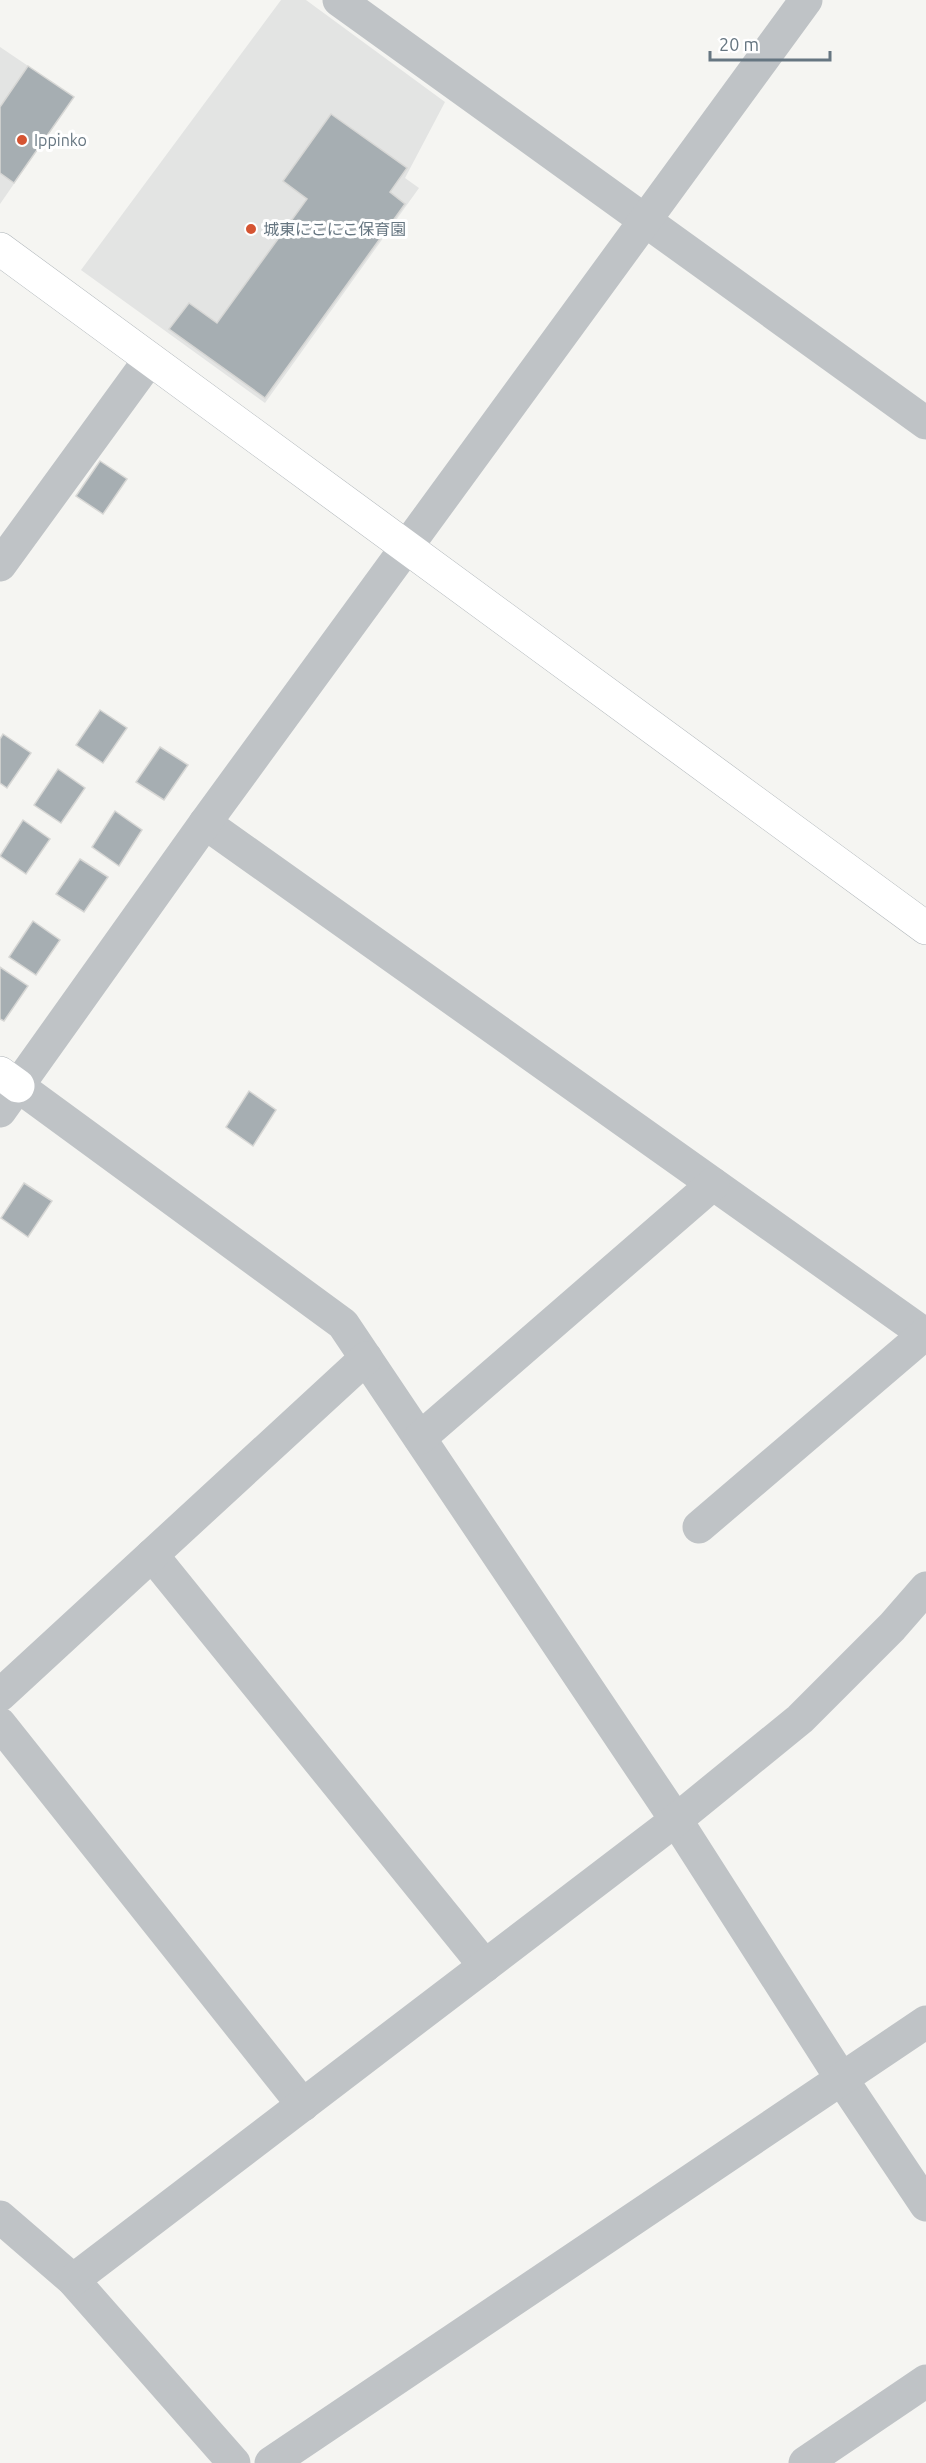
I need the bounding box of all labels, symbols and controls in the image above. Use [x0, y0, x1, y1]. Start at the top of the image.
scale bar [710, 24, 830, 62]
text: 20 m [719, 34, 759, 54]
place label: Ippinko [34, 131, 87, 149]
marker: Ippinko [15, 133, 29, 147]
place label: 城東にこにこ保育園 [263, 220, 406, 238]
marker: 城東にこにこ保育園 [244, 222, 258, 236]

